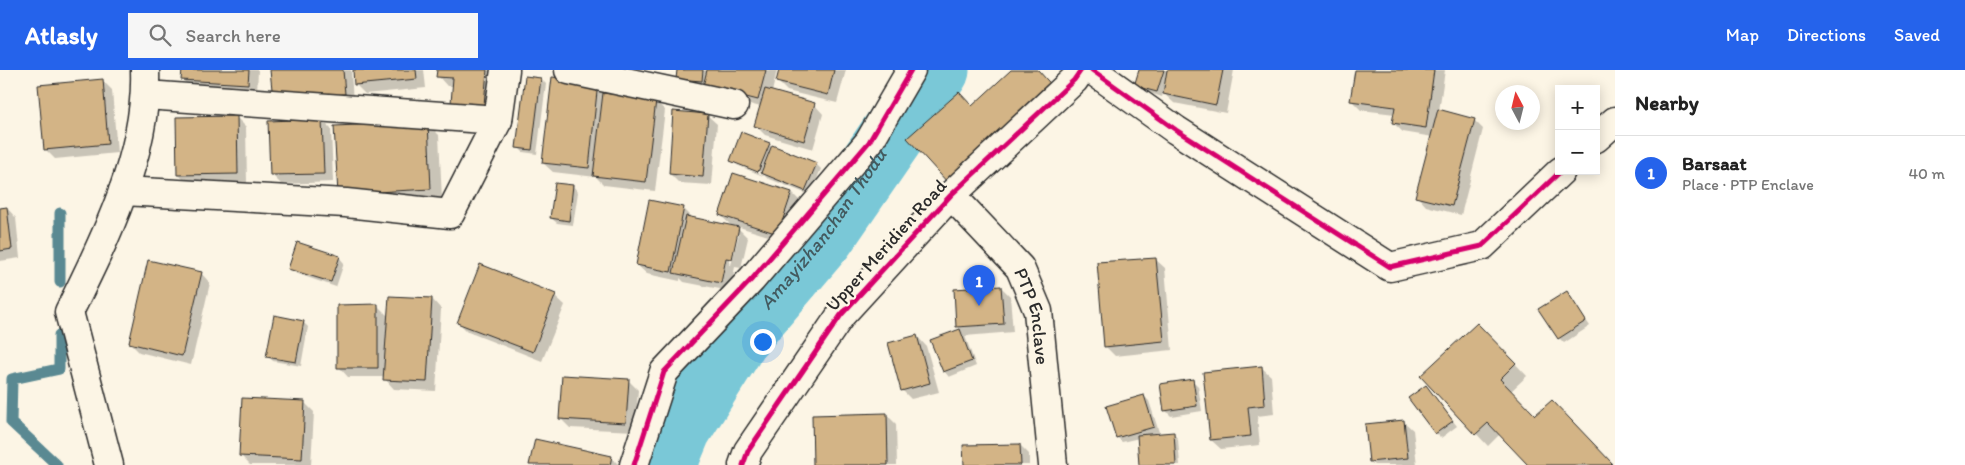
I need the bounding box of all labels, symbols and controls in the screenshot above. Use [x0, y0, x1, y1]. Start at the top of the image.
search box [128, 13, 478, 58]
text: Atlasly [25, 21, 98, 50]
icon: search [146, 21, 174, 49]
text: Search here [186, 24, 281, 47]
text: Map [1726, 24, 1759, 46]
text: Directions [1787, 24, 1866, 46]
text: Saved [1894, 24, 1940, 46]
north arrow [1495, 85, 1540, 130]
map controls [1555, 85, 1600, 175]
button: + [1555, 85, 1600, 130]
text: Nearby [1635, 90, 1699, 115]
button: − [1555, 130, 1600, 175]
water label: Amayizhanchan Thodu [754, 143, 892, 314]
text: Barsaat [1682, 152, 1747, 175]
text: 1 [1647, 164, 1655, 183]
text: 40 m [1908, 164, 1945, 183]
street label: Upper Meridien Road [821, 174, 952, 316]
text: Place · PTP Enclave [1682, 175, 1814, 194]
street label: PTP Enclave [1010, 264, 1055, 366]
pin: 1 [963, 265, 995, 306]
your location [750, 329, 776, 355]

